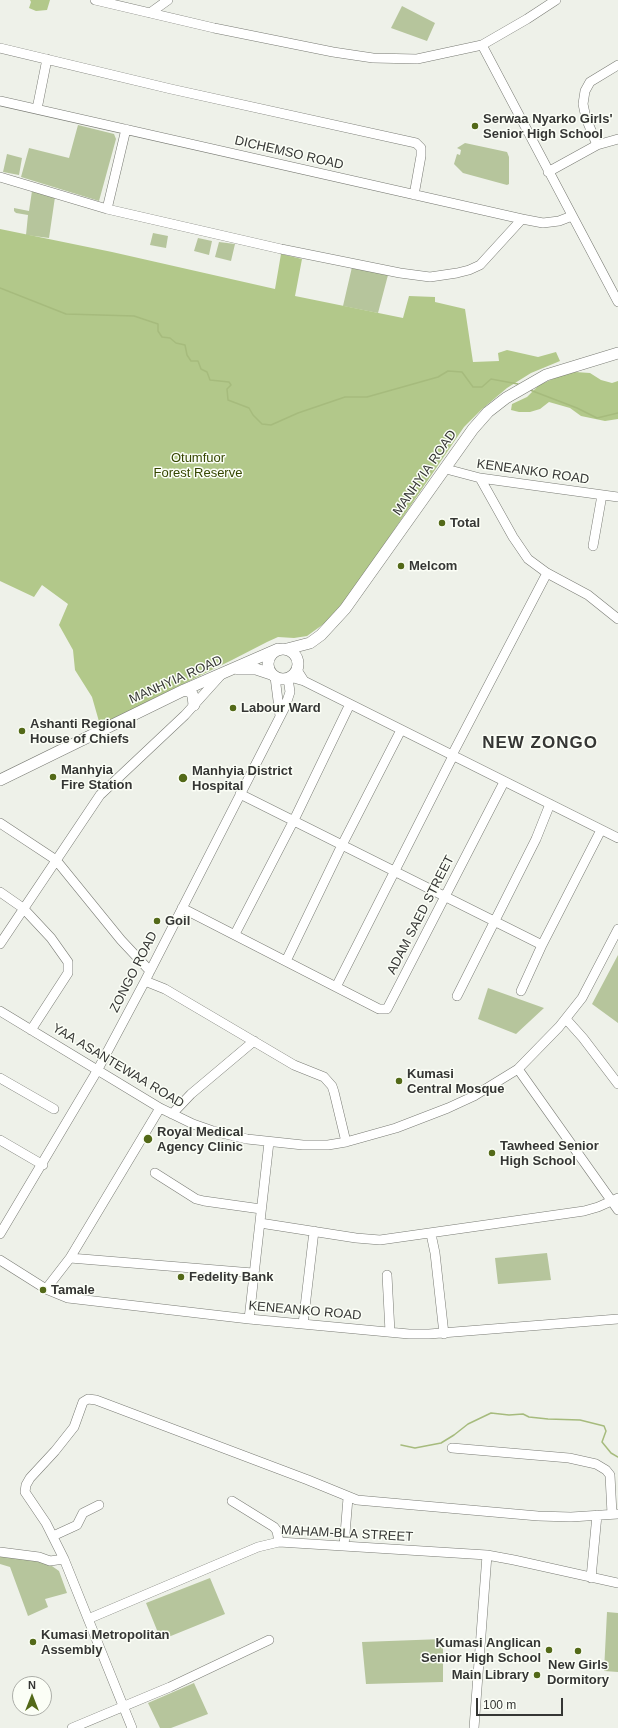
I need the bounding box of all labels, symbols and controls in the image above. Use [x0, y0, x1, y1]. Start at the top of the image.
place label: Serwaa Nyarko Girls' Senior High School [483, 111, 613, 142]
marker: Serwaa Nyarko Girls' Senior High School [470, 121, 480, 131]
street label: DICHEMSO ROAD [233, 133, 345, 173]
street label: MANHYIA ROAD [390, 427, 460, 519]
park label: Otumfuor Forest Reserve [154, 450, 242, 481]
street label: KENEANKO ROAD [476, 456, 590, 488]
place label: Total [450, 515, 480, 531]
marker: Total [437, 518, 447, 528]
place label: Melcom [409, 558, 457, 574]
marker: Melcom [396, 561, 406, 571]
street label: MANHYIA ROAD [127, 652, 225, 708]
place label: Labour Ward [241, 700, 321, 716]
marker: Labour Ward [228, 703, 238, 713]
place label: Ashanti Regional House of Chiefs [30, 716, 136, 747]
marker: Ashanti Regional House of Chiefs [17, 726, 27, 736]
district label: NEW ZONGO [482, 733, 598, 753]
place label: Manhyia Fire Station [61, 762, 133, 793]
place label: Manhyia District Hospital [192, 763, 292, 794]
marker: Manhyia Fire Station [48, 772, 58, 782]
marker: Manhyia District Hospital [177, 772, 189, 784]
street label: ADAM SAED STREET [384, 853, 458, 977]
place label: Goil [165, 913, 190, 929]
marker: Goil [152, 916, 162, 926]
street label: ZONGO ROAD [107, 929, 161, 1015]
street label: YAA ASANTEWAA ROAD [49, 1020, 187, 1112]
place label: Kumasi Central Mosque [407, 1066, 505, 1097]
marker: Kumasi Central Mosque [394, 1076, 404, 1086]
place label: Royal Medical Agency Clinic [157, 1124, 244, 1155]
marker: Royal Medical Agency Clinic [142, 1133, 154, 1145]
place label: Tawheed Senior High School [500, 1138, 599, 1169]
marker: Tawheed Senior High School [487, 1148, 497, 1158]
place label: Fedelity Bank [189, 1269, 274, 1285]
marker: Fedelity Bank [176, 1272, 186, 1282]
place label: Tamale [51, 1282, 95, 1298]
marker: Tamale [38, 1285, 48, 1295]
street label: KENEANKO ROAD [248, 1298, 362, 1324]
street label: MAHAM-BLA STREET [281, 1523, 413, 1545]
place label: Kumasi Metropolitan Assembly [41, 1627, 170, 1658]
place label: Kumasi Anglican Senior High School [421, 1635, 541, 1666]
marker: Kumasi Metropolitan Assembly [28, 1637, 38, 1647]
marker: Kumasi Anglican Senior High School [544, 1645, 554, 1655]
marker: New Girls Dormitory [573, 1646, 583, 1656]
place label: New Girls Dormitory [547, 1657, 609, 1688]
place label: Main Library [452, 1667, 529, 1683]
marker: Main Library [532, 1670, 542, 1680]
north arrow [12, 1676, 52, 1716]
text: N [28, 1679, 36, 1691]
scale bar [478, 1690, 565, 1716]
text: 100 m [483, 1698, 516, 1712]

